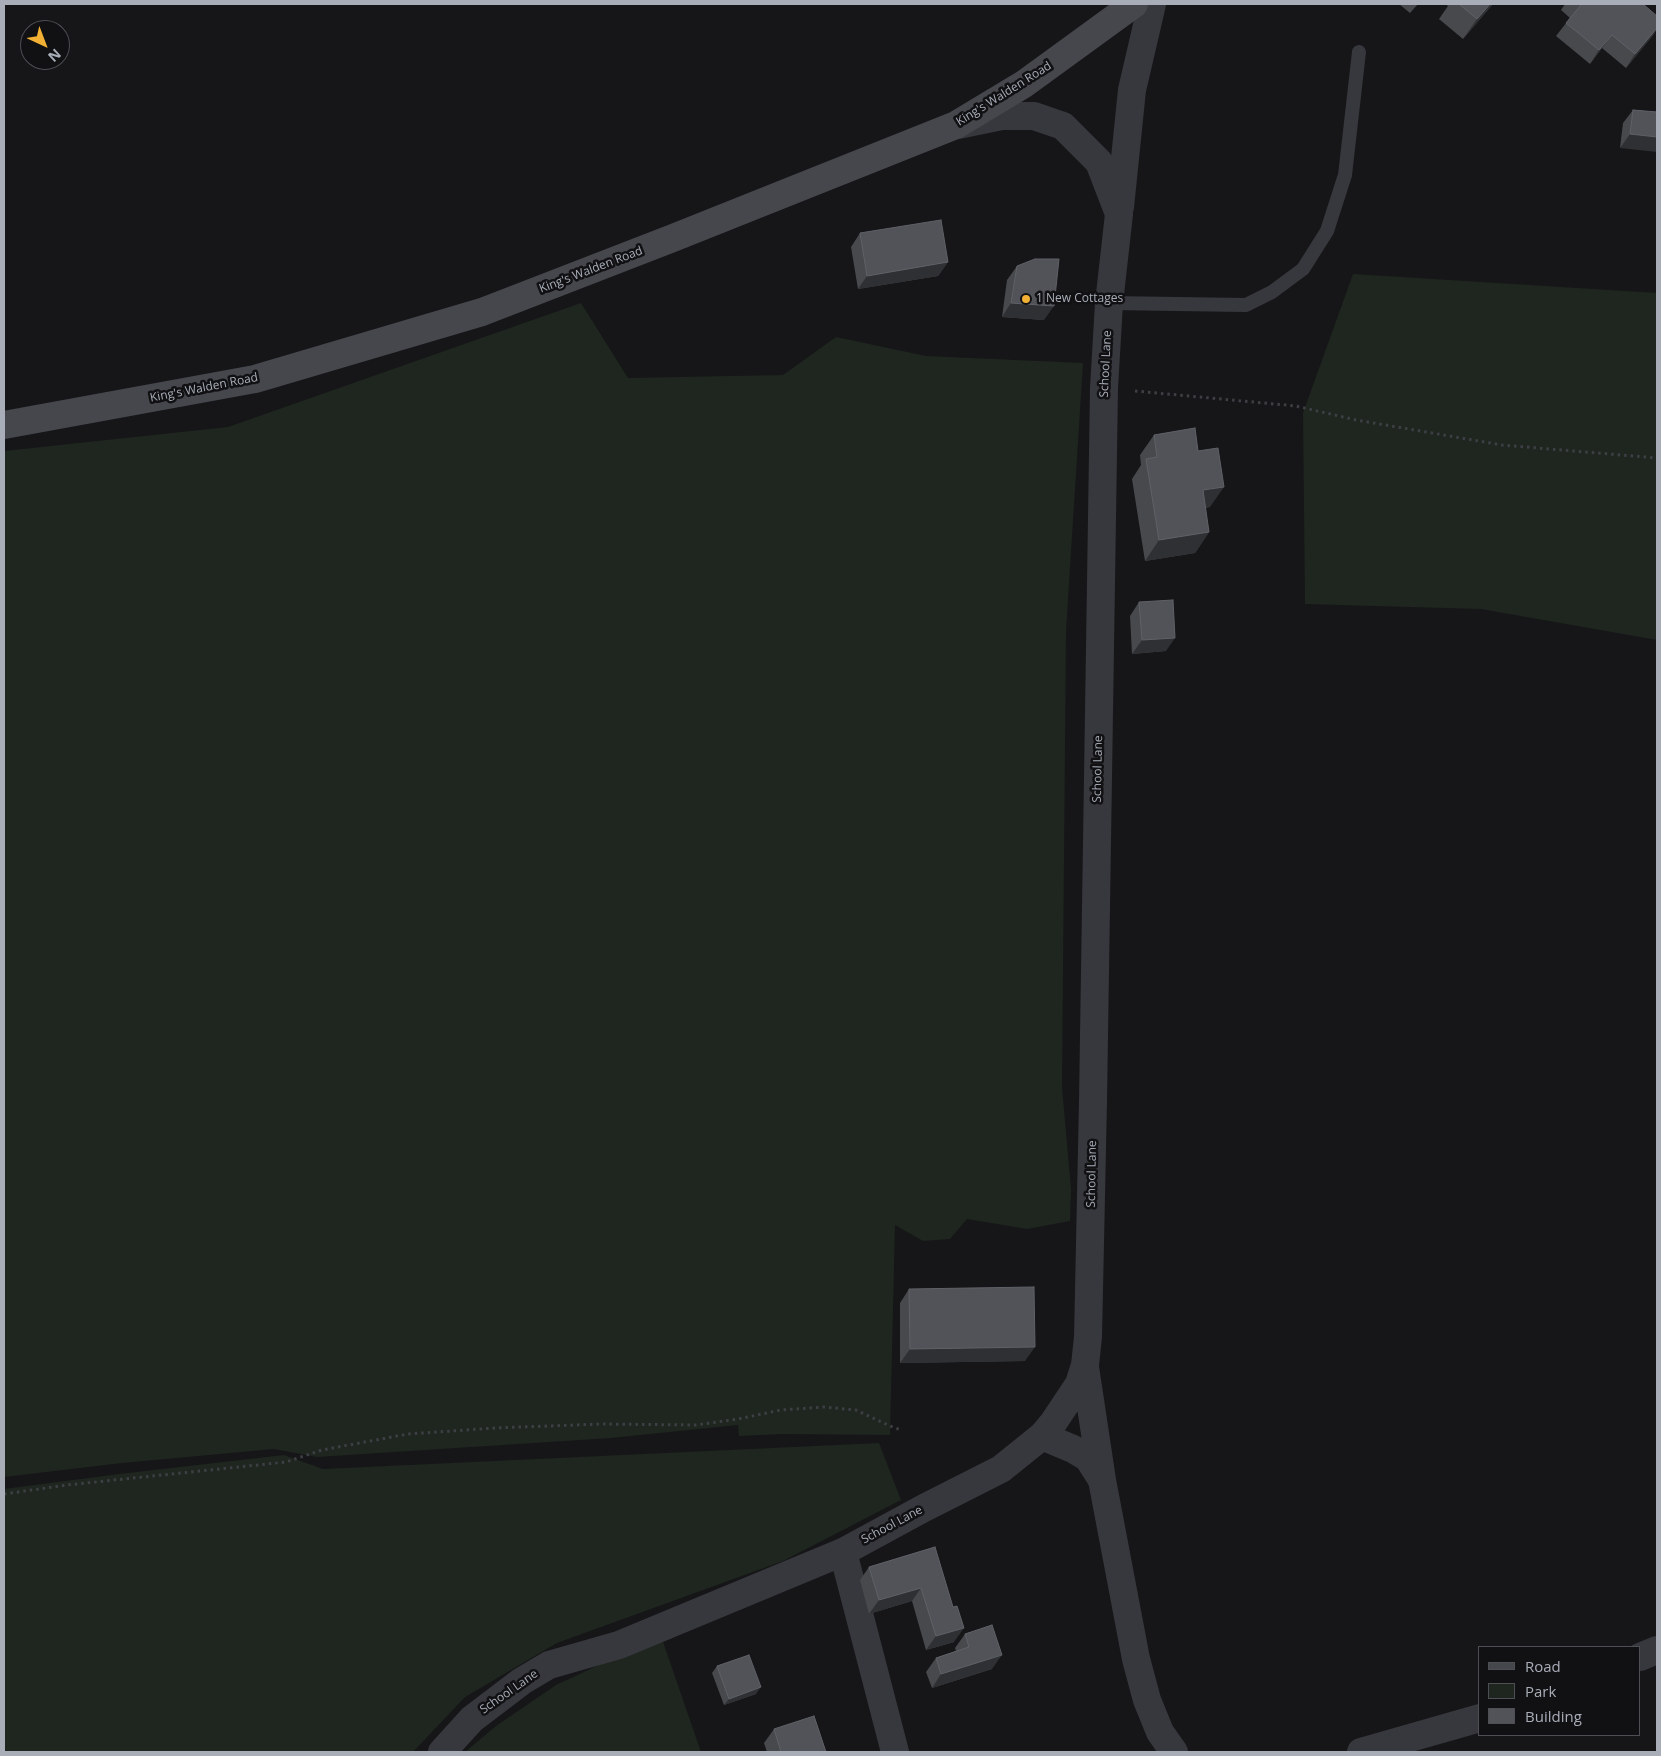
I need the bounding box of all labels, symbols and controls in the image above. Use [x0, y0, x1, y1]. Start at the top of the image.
north arrow [20, 20, 70, 70]
text: N [44, 45, 66, 66]
street label: King's Walden Road [954, 59, 1054, 129]
street label: King's Walden Road [537, 244, 645, 296]
place label: 1 New Cottages [1036, 292, 1123, 306]
marker: 1 New Cottages [1020, 293, 1032, 305]
street label: School Lane [1097, 330, 1115, 398]
street label: King's Walden Road [149, 370, 259, 406]
street label: School Lane [1090, 735, 1106, 803]
street label: School Lane [1084, 1140, 1100, 1208]
street label: School Lane [859, 1503, 925, 1547]
legend [1478, 1646, 1641, 1736]
text: Road [1525, 1656, 1561, 1676]
street label: School Lane [477, 1667, 541, 1717]
text: Park [1525, 1681, 1556, 1701]
text: Building [1525, 1706, 1582, 1726]

